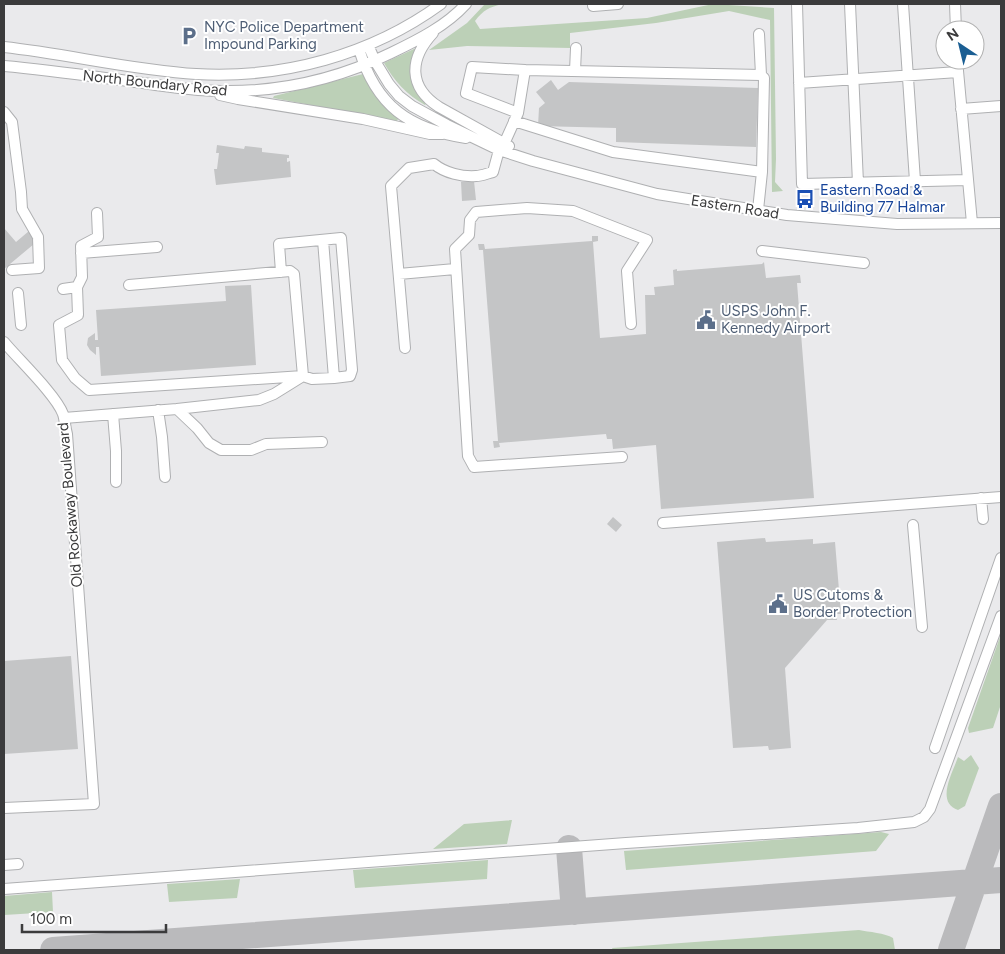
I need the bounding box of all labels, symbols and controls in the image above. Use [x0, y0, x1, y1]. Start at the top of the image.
place label: NYC Police Department Impound Parking [204, 18, 364, 53]
north arrow [935, 20, 985, 70]
parking icon: NYC Police Department Impound Parking [178, 25, 200, 47]
text: N [944, 25, 962, 45]
street label: North Boundary Road [82, 66, 228, 100]
place label: Eastern Road & Building 77 Halmar [820, 181, 945, 216]
bus stop icon: Eastern Road & Building 77 Halmar [794, 188, 816, 210]
street label: Eastern Road [690, 191, 780, 223]
place label: USPS John F. Kennedy Airport [721, 302, 831, 337]
public building icon: USPS John F. Kennedy Airport [695, 309, 717, 331]
street label: Old Rockaway Boulevard [54, 422, 86, 588]
place label: US Cutoms & Border Protection [793, 586, 912, 621]
public building icon: US Cutoms & Border Protection [767, 593, 789, 615]
scale bar [22, 902, 166, 934]
text: 100 m [30, 910, 72, 928]

